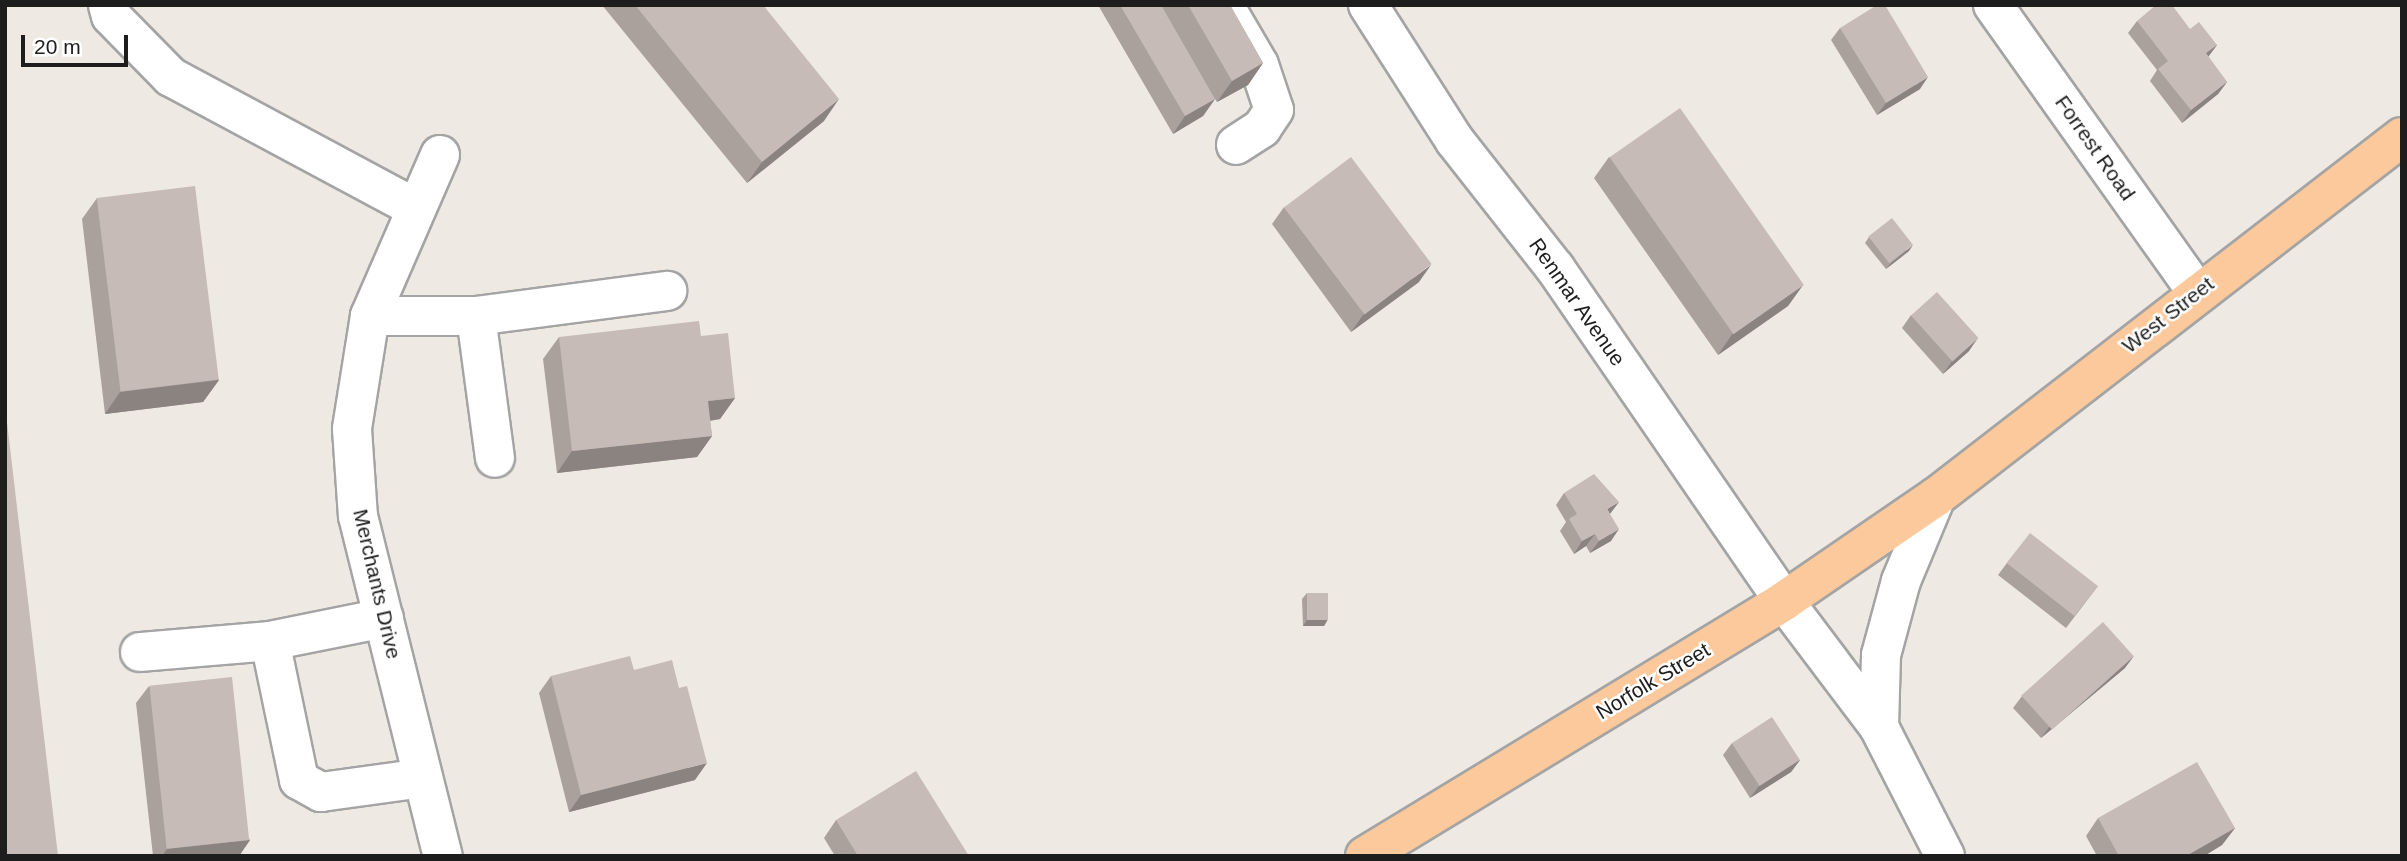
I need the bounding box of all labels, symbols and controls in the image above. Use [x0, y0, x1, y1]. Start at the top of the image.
scale bar [24, 21, 131, 65]
text: 20 m [34, 35, 81, 58]
street label: Forrest Road [2050, 91, 2140, 205]
street label: Renmar Avenue [1523, 233, 1631, 371]
street label: West Street [2117, 271, 2219, 359]
street label: Merchants Drive [348, 507, 406, 661]
street label: Norfolk Street [1591, 637, 1715, 725]

